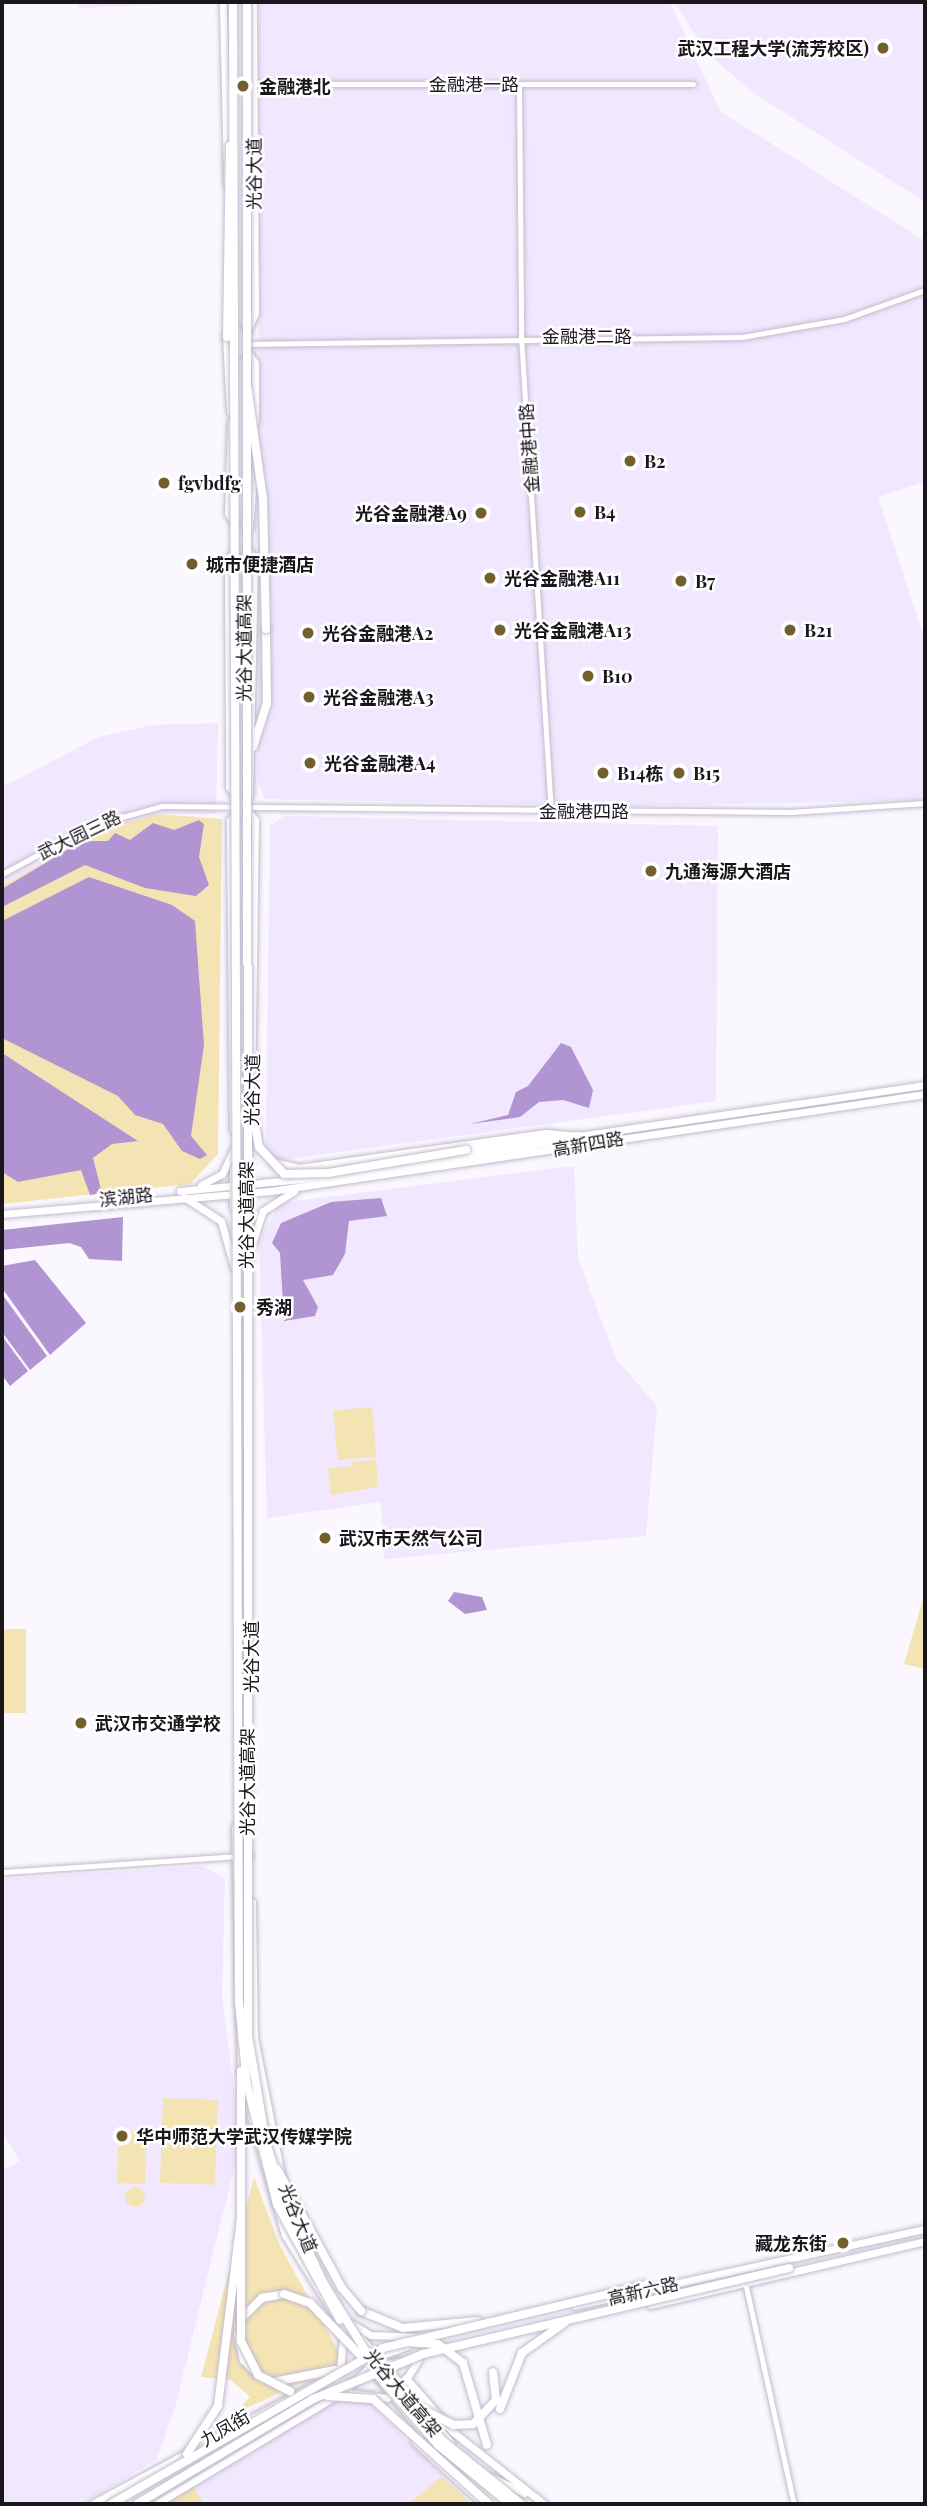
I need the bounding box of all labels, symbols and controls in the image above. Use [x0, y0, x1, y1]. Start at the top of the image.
place label: 武汉工程大学(流芳校区) [678, 37, 869, 59]
marker: 武汉工程大学(流芳校区) [875, 40, 891, 56]
street label: 金融港一路 [429, 73, 519, 95]
place label: 金融港北 [259, 75, 331, 97]
marker: 金融港北 [233, 76, 253, 96]
street label: 光谷大道 [243, 138, 265, 210]
street label: 金融港二路 [542, 325, 632, 347]
street label: 金融港中路 [515, 402, 543, 494]
place label: B2 [644, 450, 666, 472]
marker: B2 [622, 453, 638, 469]
place label: fgvbdfg [178, 472, 241, 494]
marker: fgvbdfg [156, 475, 172, 491]
place label: B4 [594, 501, 616, 523]
place label: 光谷金融港A9 [355, 502, 467, 524]
marker: B4 [572, 504, 588, 520]
marker: 光谷金融港A9 [473, 505, 489, 521]
place label: 城市便捷酒店 [206, 553, 314, 575]
marker: 城市便捷酒店 [184, 556, 200, 572]
place label: 光谷金融港A11 [504, 567, 620, 589]
marker: 光谷金融港A11 [482, 570, 498, 586]
place label: B7 [695, 570, 715, 592]
marker: B7 [673, 573, 689, 589]
street label: 光谷大道高架 [233, 594, 255, 702]
place label: 光谷金融港A13 [514, 619, 632, 641]
place label: B21 [804, 619, 832, 641]
place label: 光谷金融港A2 [322, 622, 433, 644]
marker: 光谷金融港A13 [492, 622, 508, 638]
marker: B21 [782, 622, 798, 638]
marker: 光谷金融港A2 [300, 625, 316, 641]
place label: B10 [602, 665, 633, 687]
marker: B10 [580, 668, 596, 684]
place label: 光谷金融港A3 [323, 686, 434, 708]
marker: 光谷金融港A3 [301, 689, 317, 705]
place label: 光谷金融港A4 [324, 752, 436, 774]
marker: 光谷金融港A4 [302, 755, 318, 771]
place label: B14栋 [617, 762, 663, 784]
place label: B15 [693, 762, 720, 784]
marker: B14栋 [595, 765, 611, 781]
marker: B15 [671, 765, 687, 781]
street label: 金融港四路 [539, 800, 629, 822]
street label: 武大园三路 [34, 806, 124, 864]
place label: 九通海源大酒店 [665, 860, 791, 882]
marker: 九通海源大酒店 [643, 863, 659, 879]
street label: 光谷大道 [241, 1054, 263, 1126]
street label: 高新四路 [551, 1127, 625, 1161]
street label: 光谷大道高架 [235, 1161, 257, 1269]
street label: 滨湖路 [98, 1183, 154, 1211]
place label: 秀湖 [256, 1296, 292, 1318]
marker: 秀湖 [230, 1297, 250, 1317]
place label: 武汉市天然气公司 [339, 1527, 483, 1549]
marker: 武汉市天然气公司 [317, 1530, 333, 1546]
street label: 光谷大道 [240, 1621, 262, 1693]
place label: 武汉市交通学校 [95, 1712, 221, 1734]
marker: 武汉市交通学校 [73, 1715, 89, 1731]
street label: 光谷大道高架 [236, 1728, 258, 1836]
place label: 华中师范大学武汉传媒学院 [136, 2125, 352, 2147]
marker: 华中师范大学武汉传媒学院 [114, 2128, 130, 2144]
street label: 光谷大道 [275, 2181, 321, 2255]
place label: 藏龙东街 [755, 2232, 827, 2254]
marker: 藏龙东街 [833, 2233, 853, 2253]
street label: 高新六路 [605, 2272, 681, 2310]
street label: 光谷大道高架 [360, 2345, 446, 2441]
street label: 九凤街 [196, 2405, 254, 2451]

